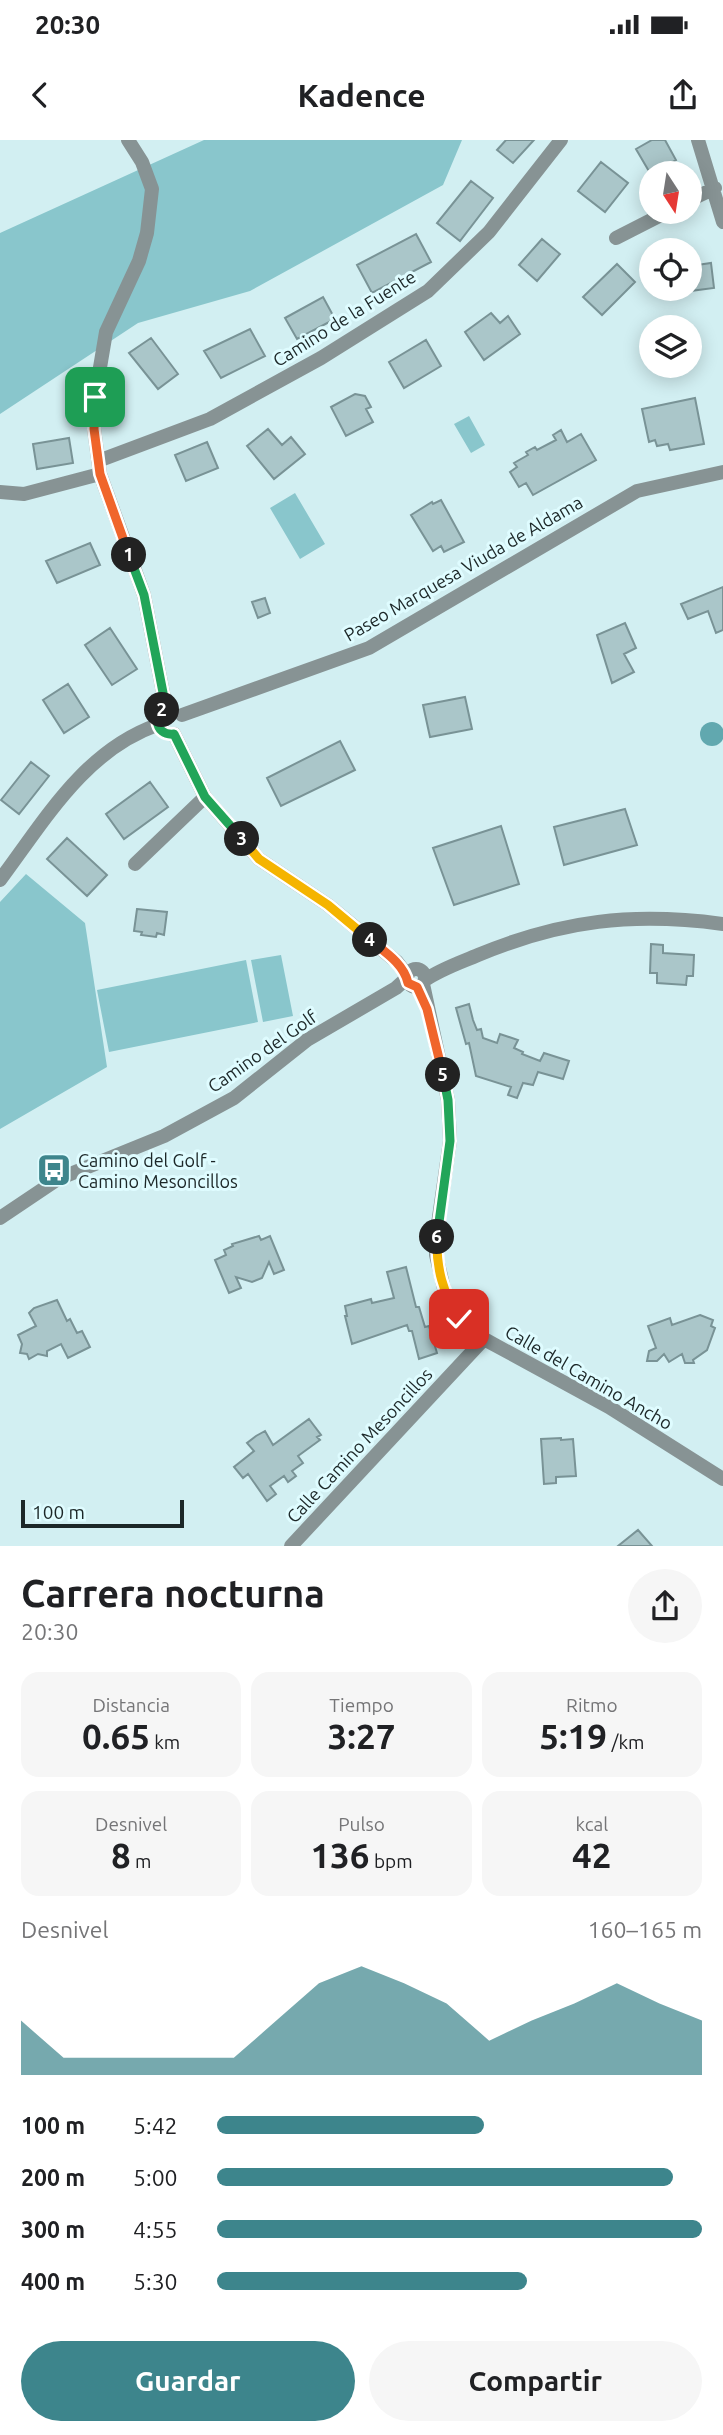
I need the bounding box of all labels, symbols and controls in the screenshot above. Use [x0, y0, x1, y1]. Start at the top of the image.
text: 20:30 [35, 10, 100, 39]
icon: back [21, 76, 59, 114]
icon: share [664, 76, 702, 114]
text: Kadence [297, 77, 426, 113]
north arrow [639, 161, 702, 224]
map controls [639, 161, 702, 378]
button: locate [639, 238, 702, 301]
street label: Camino de la Fuente [269, 266, 419, 370]
button: layers [639, 315, 702, 378]
pin [65, 367, 125, 427]
icon: arrive [76, 378, 114, 416]
street label: Paseo Marquesa Viuda de Aldama [340, 491, 586, 645]
pin: 1 [111, 538, 146, 572]
text: 1 [123, 543, 134, 565]
pin: 2 [144, 692, 180, 728]
text: 2 [156, 698, 167, 720]
pin: 3 [224, 822, 260, 856]
text: 3 [236, 827, 247, 849]
pin: 4 [352, 922, 388, 958]
text: 4 [364, 928, 375, 950]
street label: Camino del Golf [204, 1006, 320, 1096]
pin: 5 [426, 1058, 460, 1093]
text: 5 [437, 1063, 448, 1085]
place label: Camino del Golf - Camino Mesoncillos [78, 1150, 238, 1191]
bus stop icon: Camino del Golf - Camino Mesoncillos [35, 1151, 73, 1189]
pin: 6 [420, 1220, 454, 1254]
text: 6 [431, 1225, 442, 1247]
pin [429, 1289, 489, 1349]
icon: check [440, 1300, 478, 1338]
street label: Calle del Camino Ancho [502, 1321, 676, 1433]
street label: Calle Camino Mesoncillos [282, 1364, 436, 1526]
scale bar [21, 1497, 184, 1529]
text: 100 m [32, 1501, 85, 1523]
button: share [628, 1569, 702, 1643]
text: Carrera nocturna [21, 1572, 325, 1614]
text: 20:30 [21, 1619, 79, 1644]
text: Distancia [92, 1694, 170, 1716]
text: Tiempo [329, 1694, 394, 1716]
text: Ritmo [566, 1694, 618, 1716]
text: 0.65 [82, 1716, 150, 1756]
text: 3:27 [328, 1716, 395, 1756]
text: 5:19 [539, 1716, 607, 1756]
text: km [150, 1731, 180, 1753]
text: /km [607, 1731, 644, 1753]
text: Desnivel [95, 1813, 167, 1835]
text: Pulso [338, 1813, 385, 1835]
text: kcal [575, 1813, 608, 1835]
text: 8 [111, 1835, 131, 1875]
text: 136 [310, 1835, 370, 1875]
text: 42 [572, 1835, 612, 1875]
text: m [131, 1850, 151, 1872]
text: bpm [370, 1850, 413, 1872]
text: Desnivel [21, 1917, 109, 1942]
text: 160–165 m [588, 1917, 702, 1942]
text: 100 m [21, 2113, 85, 2138]
text: 5:42 [133, 2113, 178, 2138]
text: 200 m [21, 2165, 85, 2190]
text: 5:00 [133, 2165, 178, 2190]
text: 300 m [21, 2217, 85, 2242]
text: 4:55 [133, 2217, 178, 2242]
text: 400 m [21, 2269, 85, 2294]
text: 5:30 [133, 2269, 178, 2294]
button: Guardar [21, 2341, 355, 2421]
button: Compartir [369, 2341, 702, 2421]

